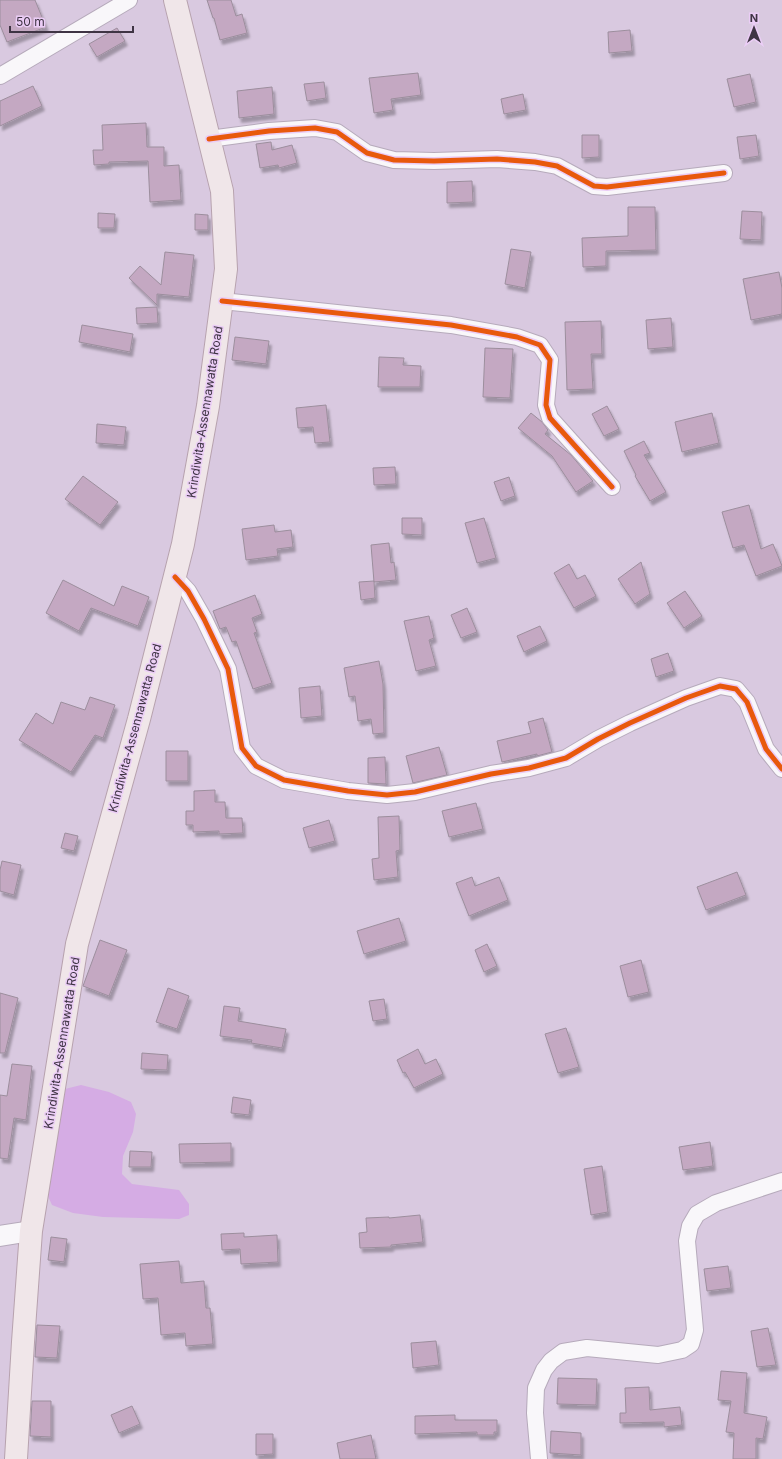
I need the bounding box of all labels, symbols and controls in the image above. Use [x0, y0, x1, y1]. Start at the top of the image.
scale bar [10, 8, 133, 34]
north arrow [734, 8, 774, 48]
text: N [750, 11, 758, 25]
text: 50 m [16, 14, 45, 29]
street label: Krindiwita-Assennawatta Road [184, 325, 225, 499]
street label: Krindiwita-Assennawatta Road [105, 642, 164, 814]
street label: Krindiwita-Assennawatta Road [41, 956, 82, 1130]

